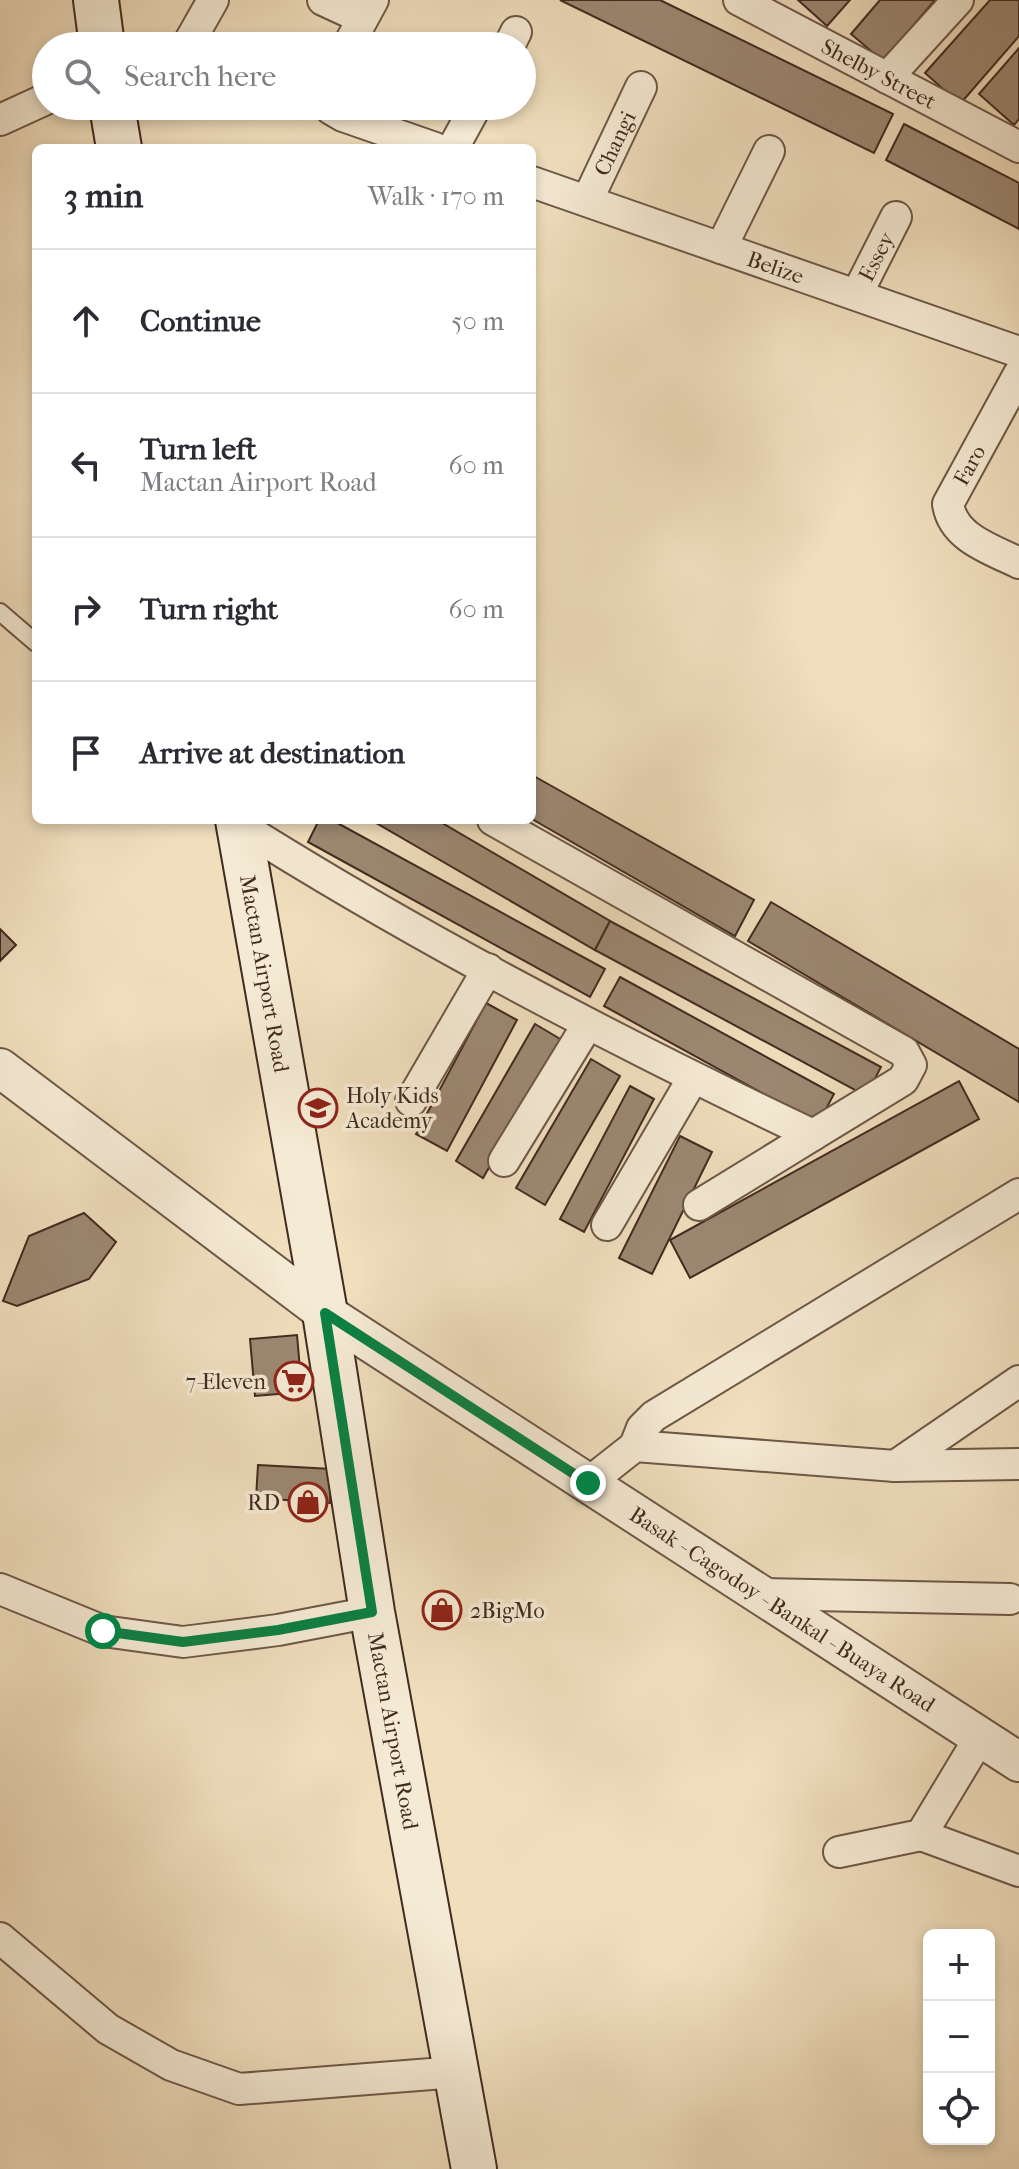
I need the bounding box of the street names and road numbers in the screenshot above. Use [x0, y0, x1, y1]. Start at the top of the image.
street label: Shelby Street [817, 34, 940, 115]
street label: Changi [589, 107, 642, 180]
street label: Essey [854, 227, 901, 286]
street label: Belize [743, 246, 807, 290]
street label: Faro [948, 441, 991, 490]
street label: Mactan Airport Road [234, 873, 295, 1076]
street label: Basak - Cagodoy - Bankal - Buaya Road [624, 1502, 940, 1719]
street label: Mactan Airport Road [362, 1630, 424, 1833]

